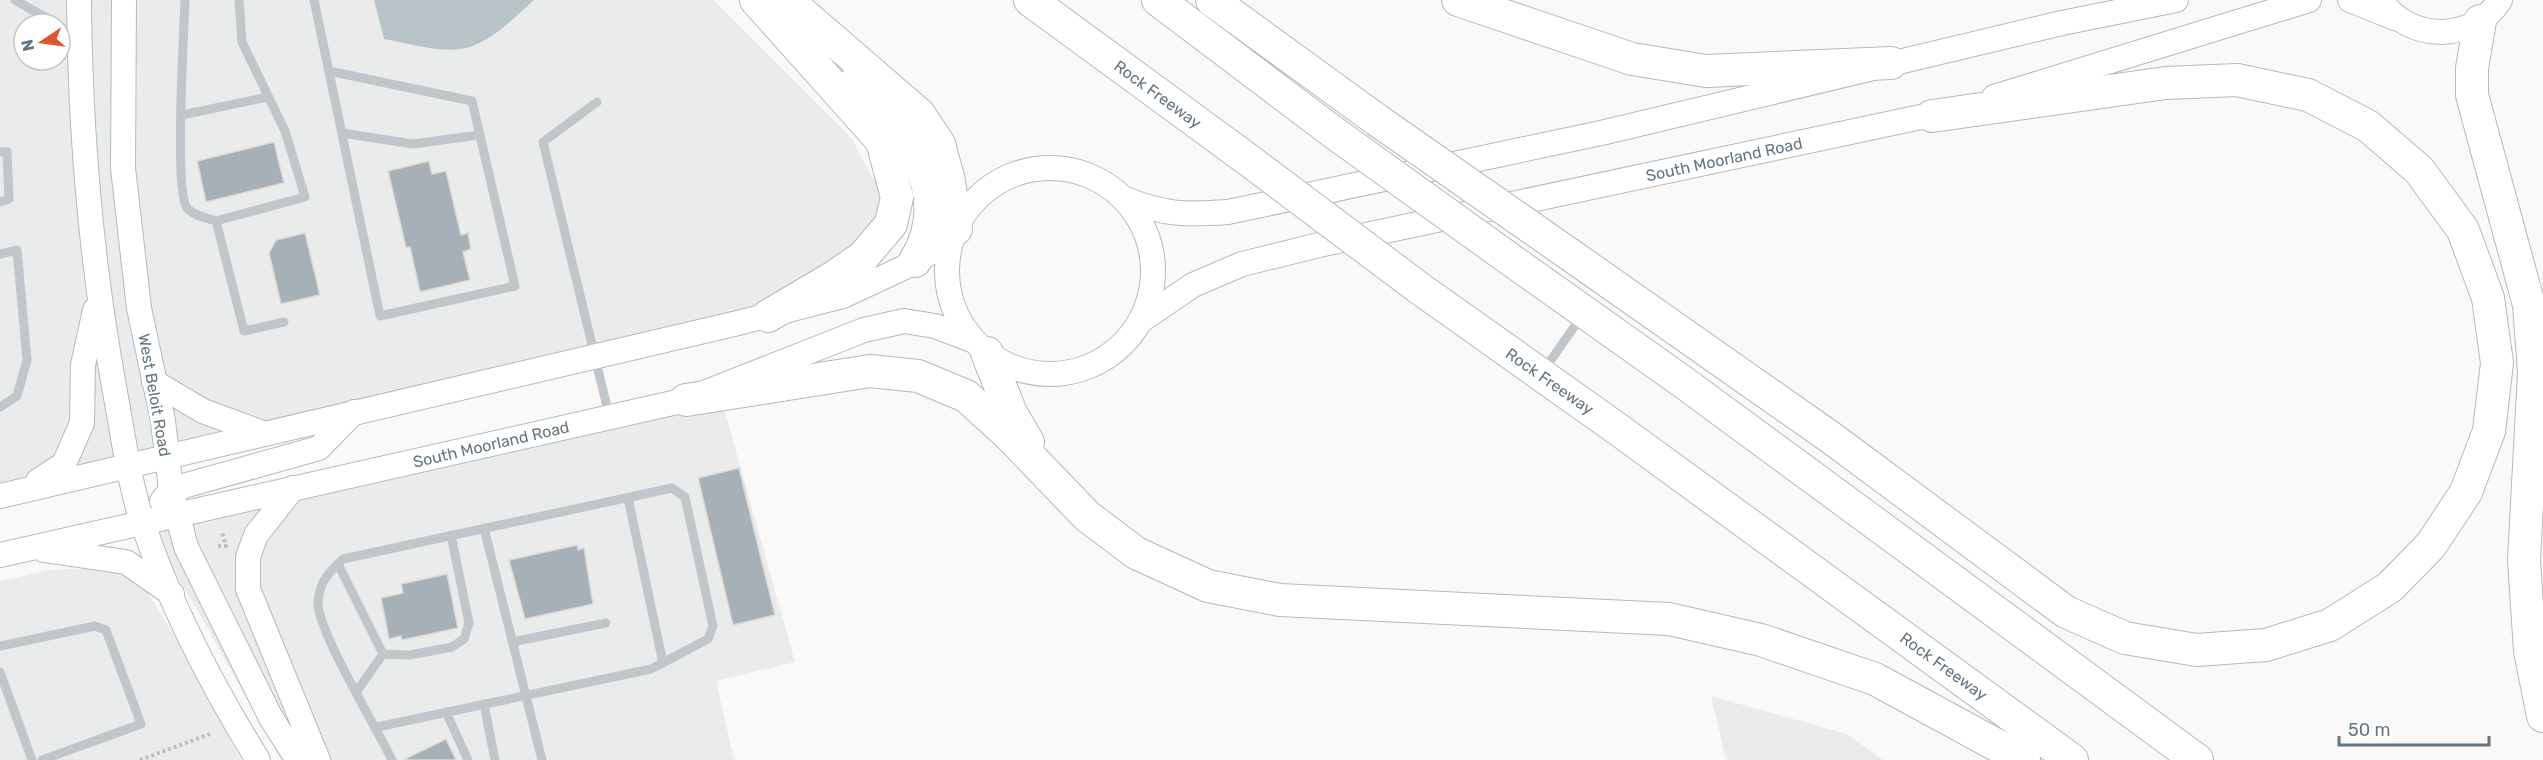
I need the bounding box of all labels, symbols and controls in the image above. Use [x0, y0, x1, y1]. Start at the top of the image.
north arrow [12, 12, 72, 72]
text: N [17, 38, 38, 53]
street label: Rock Freeway [1110, 56, 1205, 133]
street label: South Moorland Road [1644, 134, 1804, 185]
street label: West Beloit Road [134, 332, 175, 458]
street label: Rock Freeway [1502, 344, 1598, 419]
street label: South Moorland Road [411, 417, 571, 472]
street label: Rock Freeway [1896, 628, 1991, 705]
scale bar [2339, 709, 2489, 747]
text: 50 m [2348, 719, 2391, 741]

